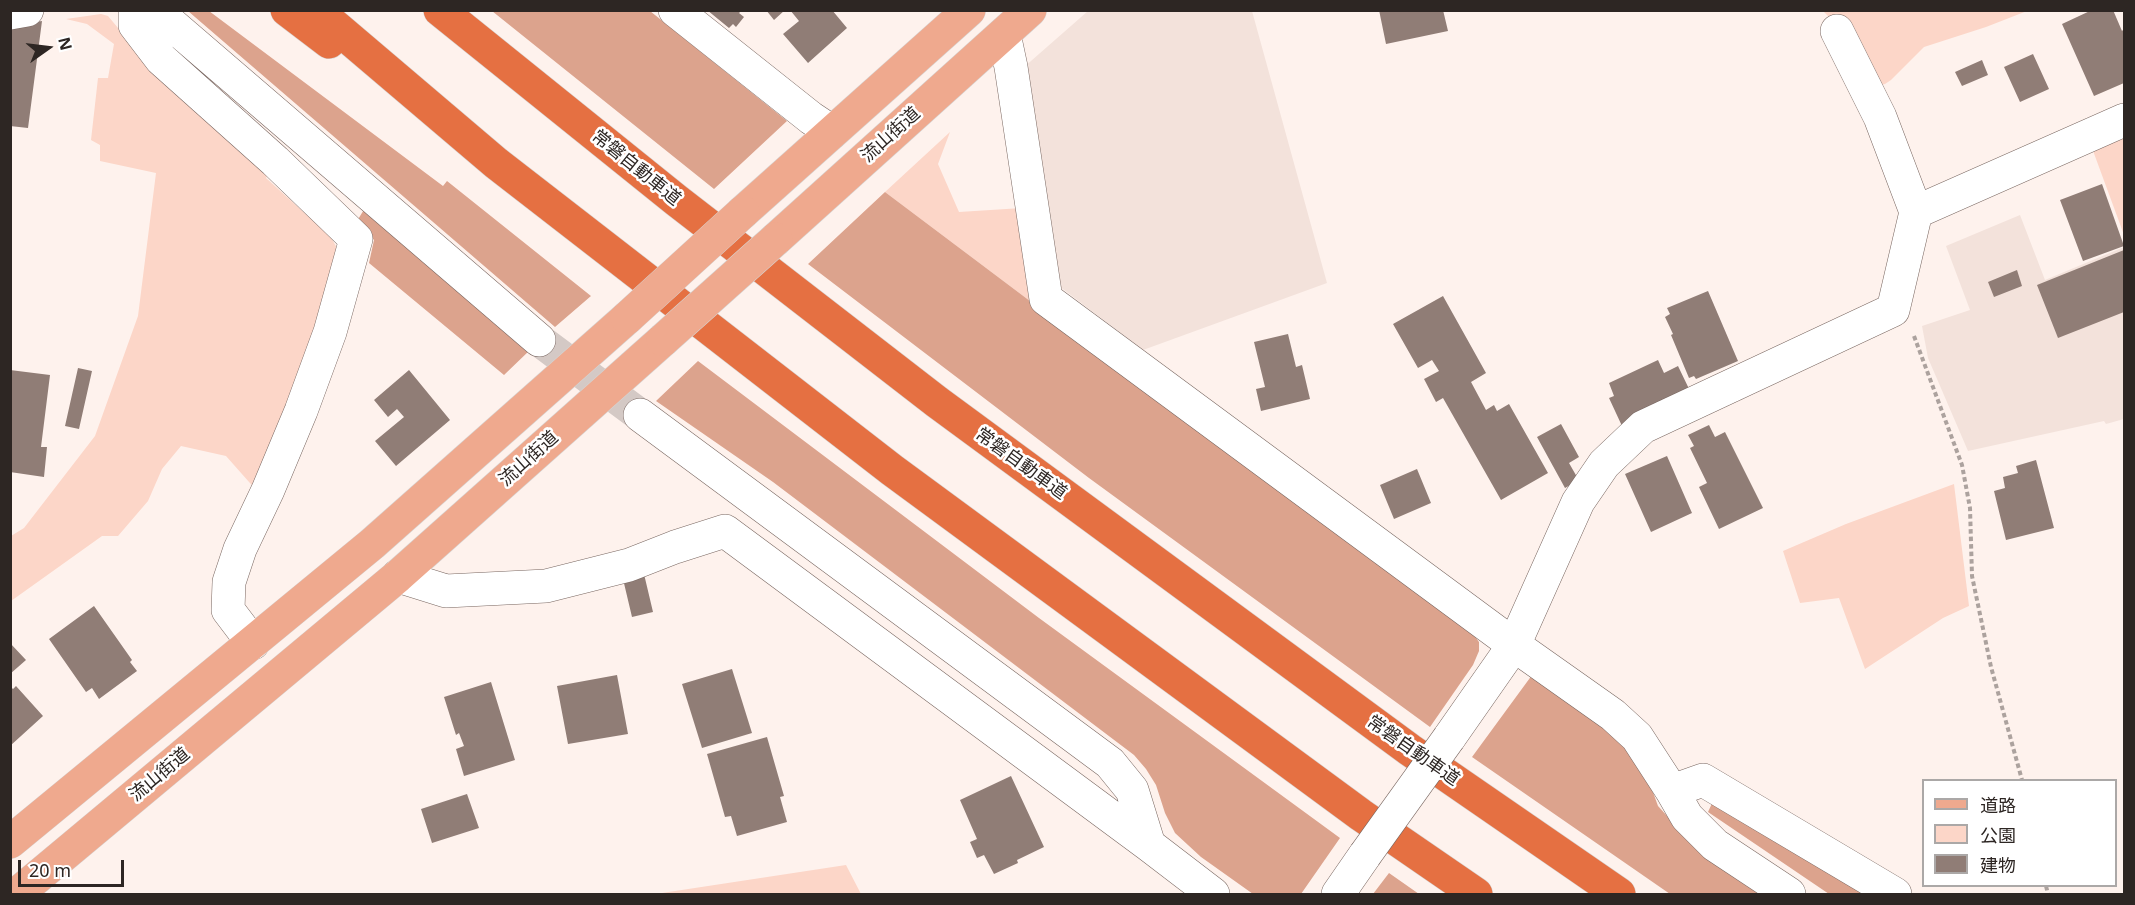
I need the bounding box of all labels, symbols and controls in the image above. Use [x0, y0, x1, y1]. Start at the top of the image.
north arrow [18, 18, 78, 78]
text: N [53, 35, 78, 53]
street label: 流山街道 [857, 103, 925, 167]
street label: 常磐自動車道 [587, 126, 685, 210]
street label: 常磐自動車道 [971, 424, 1071, 504]
street label: 流山街道 [495, 427, 563, 491]
street label: 常磐自動車道 [1363, 711, 1463, 791]
street label: 流山街道 [125, 744, 195, 806]
legend [1922, 779, 2117, 887]
text: 道路 [1980, 793, 2016, 817]
text: 公園 [1980, 823, 2016, 847]
scale bar [21, 848, 128, 886]
text: 建物 [1980, 853, 2016, 877]
text: 20 m [29, 858, 71, 882]

